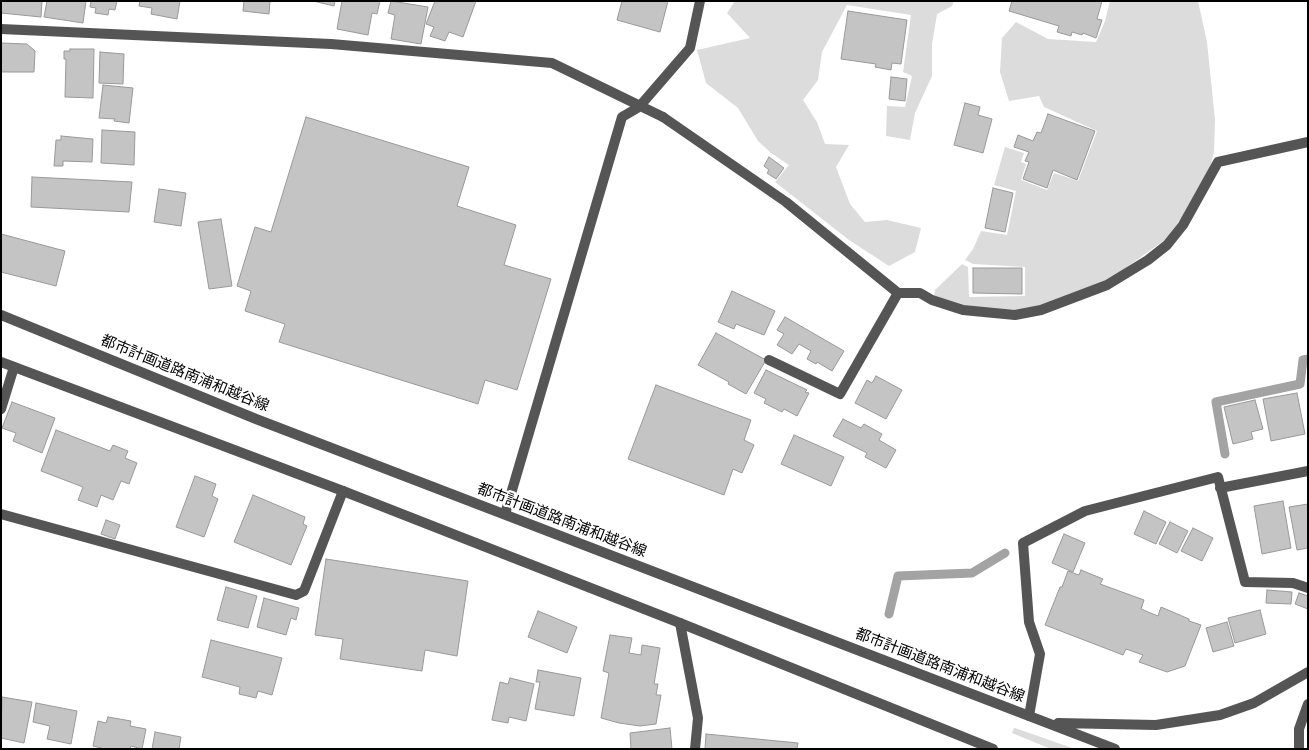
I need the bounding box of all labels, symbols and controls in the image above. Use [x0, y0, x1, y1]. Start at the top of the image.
street label: 都市計画道路南浦和越谷線 [98, 331, 272, 415]
street label: 都市計画道路南浦和越谷線 [475, 479, 649, 561]
street label: 都市計画道路南浦和越谷線 [853, 624, 1027, 706]

